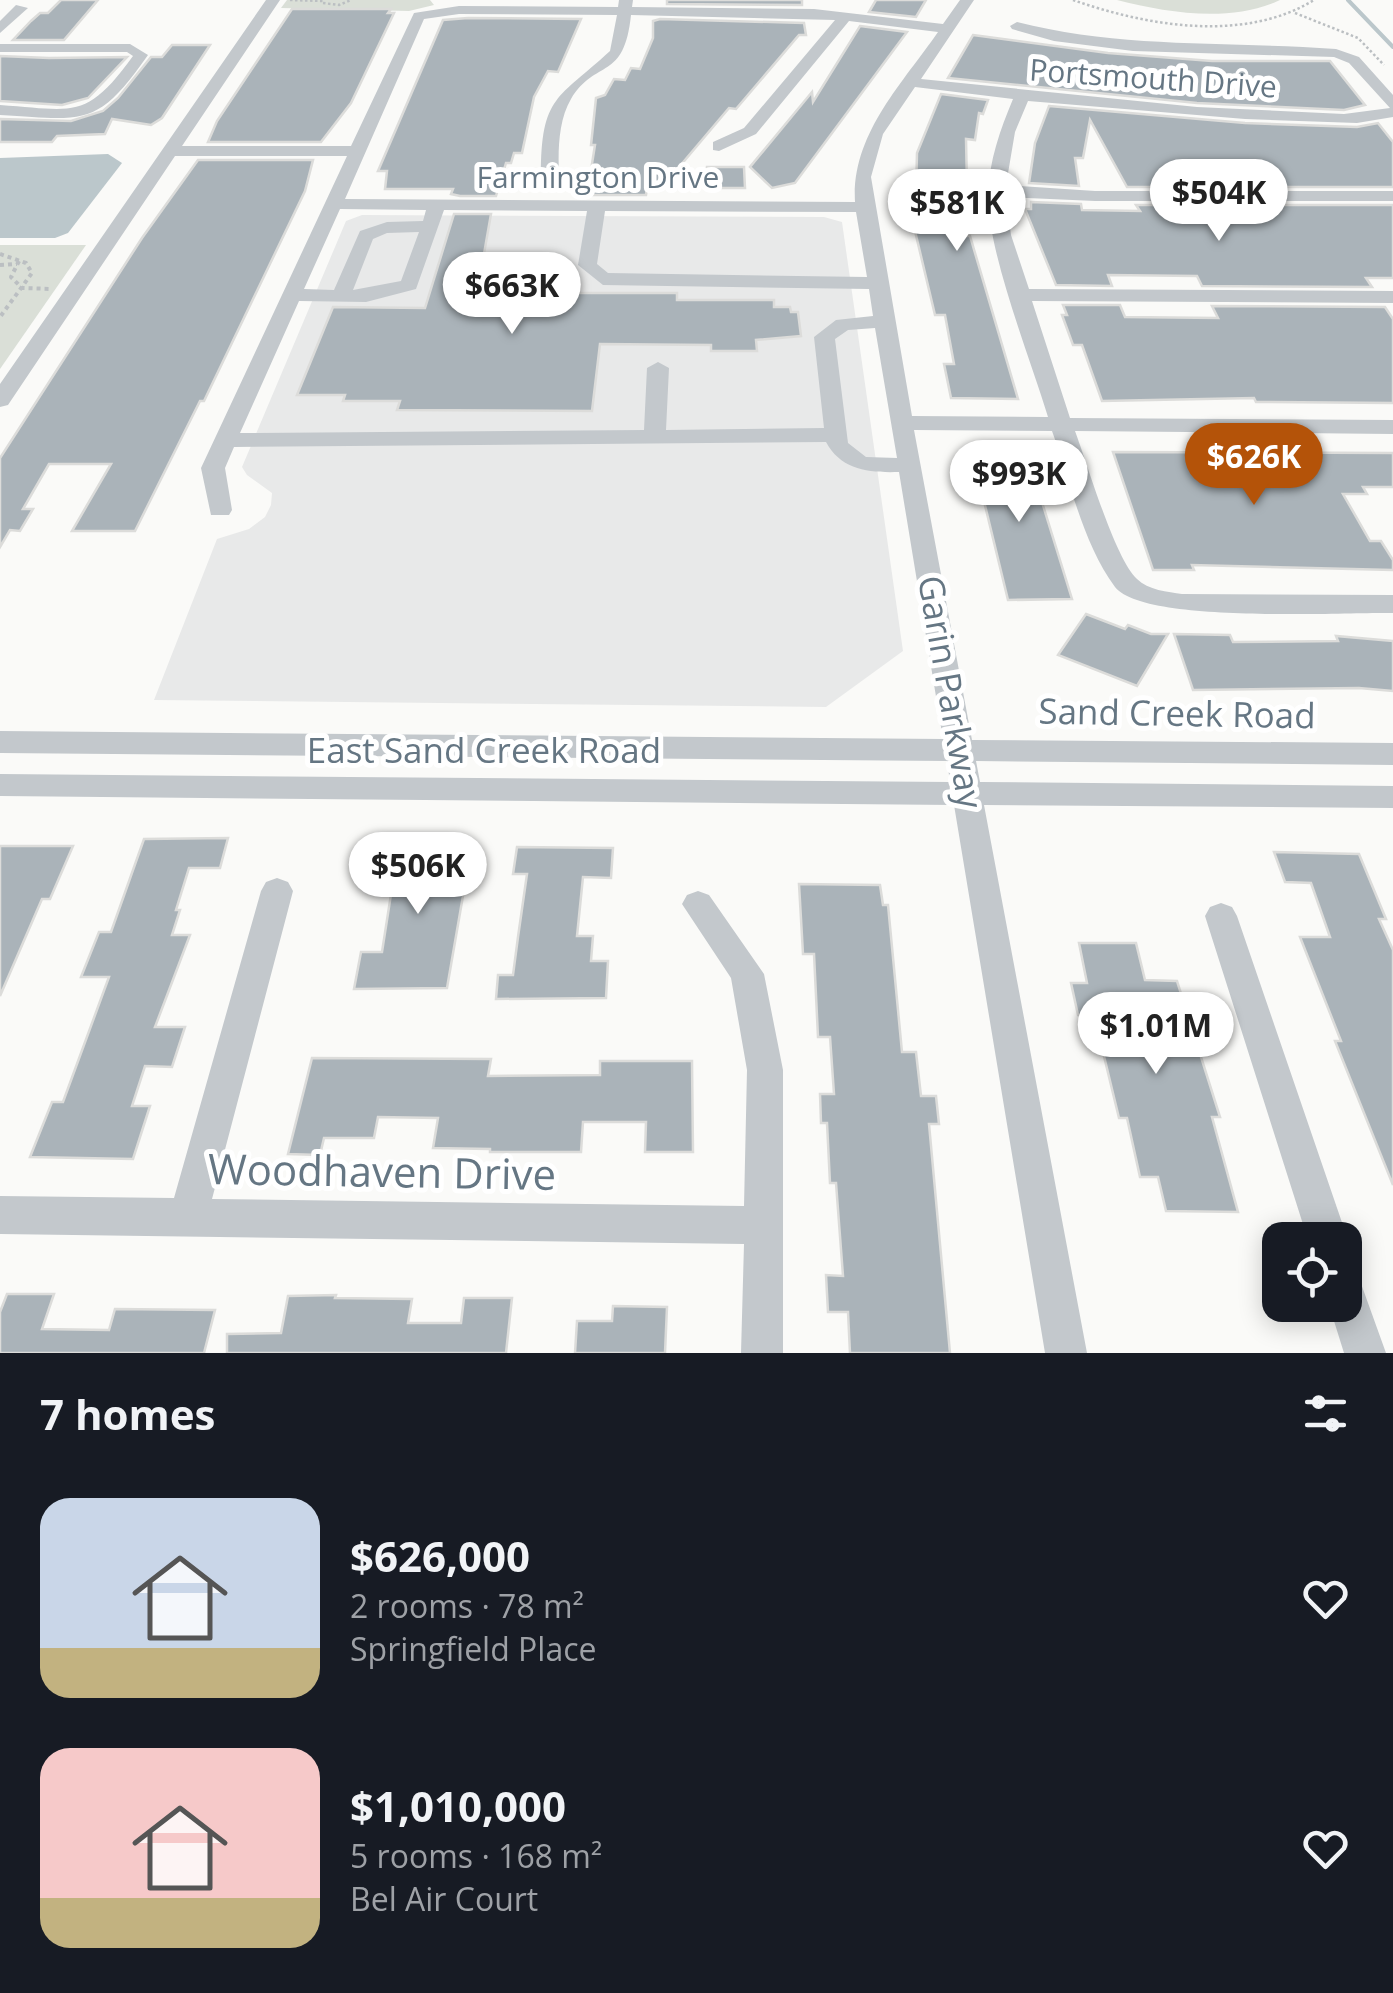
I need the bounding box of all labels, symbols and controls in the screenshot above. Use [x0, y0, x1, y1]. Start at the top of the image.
street label: Portsmouth Drive [1028, 48, 1278, 107]
street label: Farmington Drive [477, 156, 719, 197]
pin: $504K [1149, 159, 1289, 244]
pin: $581K [887, 169, 1027, 254]
text: $504K [1172, 170, 1266, 213]
text: $581K [910, 180, 1004, 223]
pin: $663K [442, 252, 582, 337]
text: $663K [465, 263, 559, 306]
pin: $626K [1184, 423, 1324, 508]
text: $626K [1207, 434, 1301, 477]
pin: $993K [949, 440, 1089, 525]
text: $993K [972, 451, 1066, 494]
street label: Garin Parkway [908, 571, 995, 812]
street label: Sand Creek Road [1038, 687, 1316, 738]
street label: East Sand Creek Road [307, 726, 661, 773]
pin: $506K [348, 832, 488, 917]
text: $506K [371, 843, 465, 886]
pin: $1.01M [1075, 992, 1237, 1077]
text: $1.01M [1100, 1003, 1212, 1046]
street label: Woodhaven Drive [207, 1139, 557, 1202]
map controls [1262, 1222, 1362, 1322]
button: locate [1262, 1222, 1362, 1322]
text: 7 homes [40, 1385, 215, 1442]
icon: filters [1298, 1386, 1353, 1441]
text: $626,000 [350, 1527, 530, 1584]
icon: home [120, 1538, 240, 1658]
icon: heart [1298, 1571, 1353, 1626]
text: 2 rooms · 78 m² [350, 1584, 584, 1627]
text: Springfield Place [350, 1627, 596, 1670]
text: $1,010,000 [350, 1777, 566, 1834]
icon: home [120, 1788, 240, 1908]
icon: heart [1298, 1821, 1353, 1876]
text: 5 rooms · 168 m² [350, 1834, 602, 1877]
text: Bel Air Court [350, 1877, 538, 1920]

